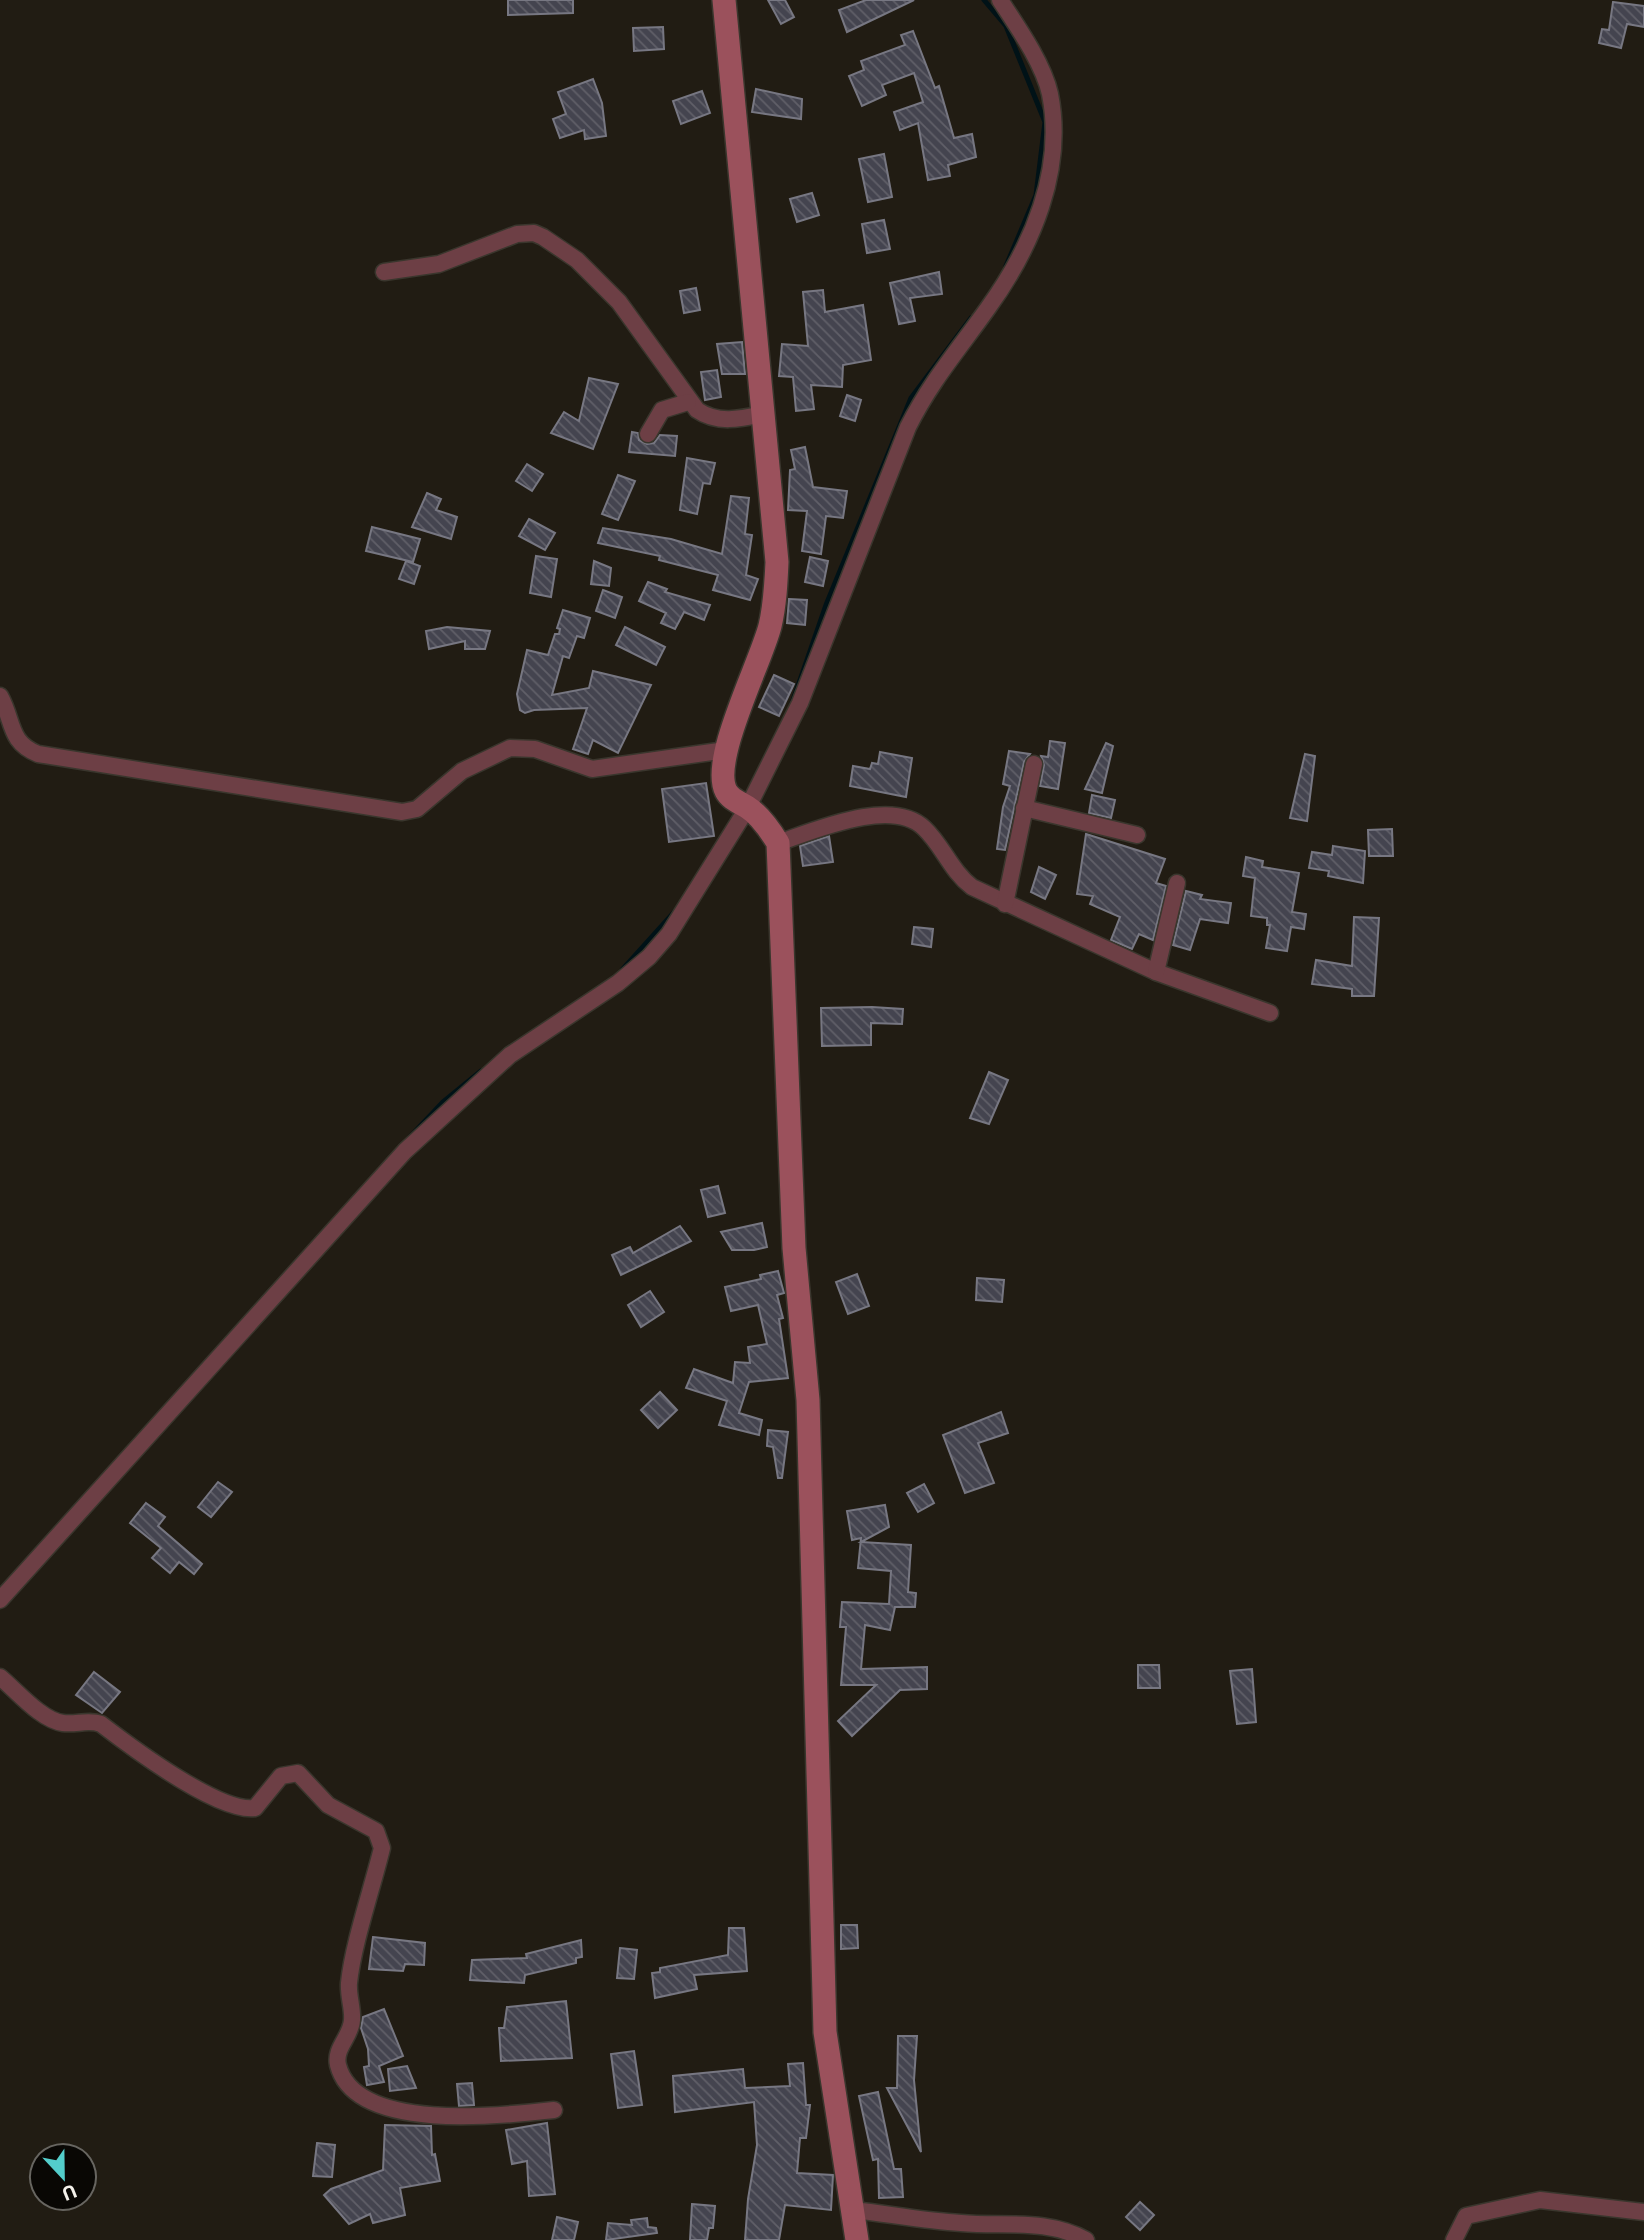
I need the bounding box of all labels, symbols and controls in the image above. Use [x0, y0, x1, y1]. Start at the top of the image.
north arrow [28, 2142, 98, 2212]
text: U [58, 2178, 81, 2208]

